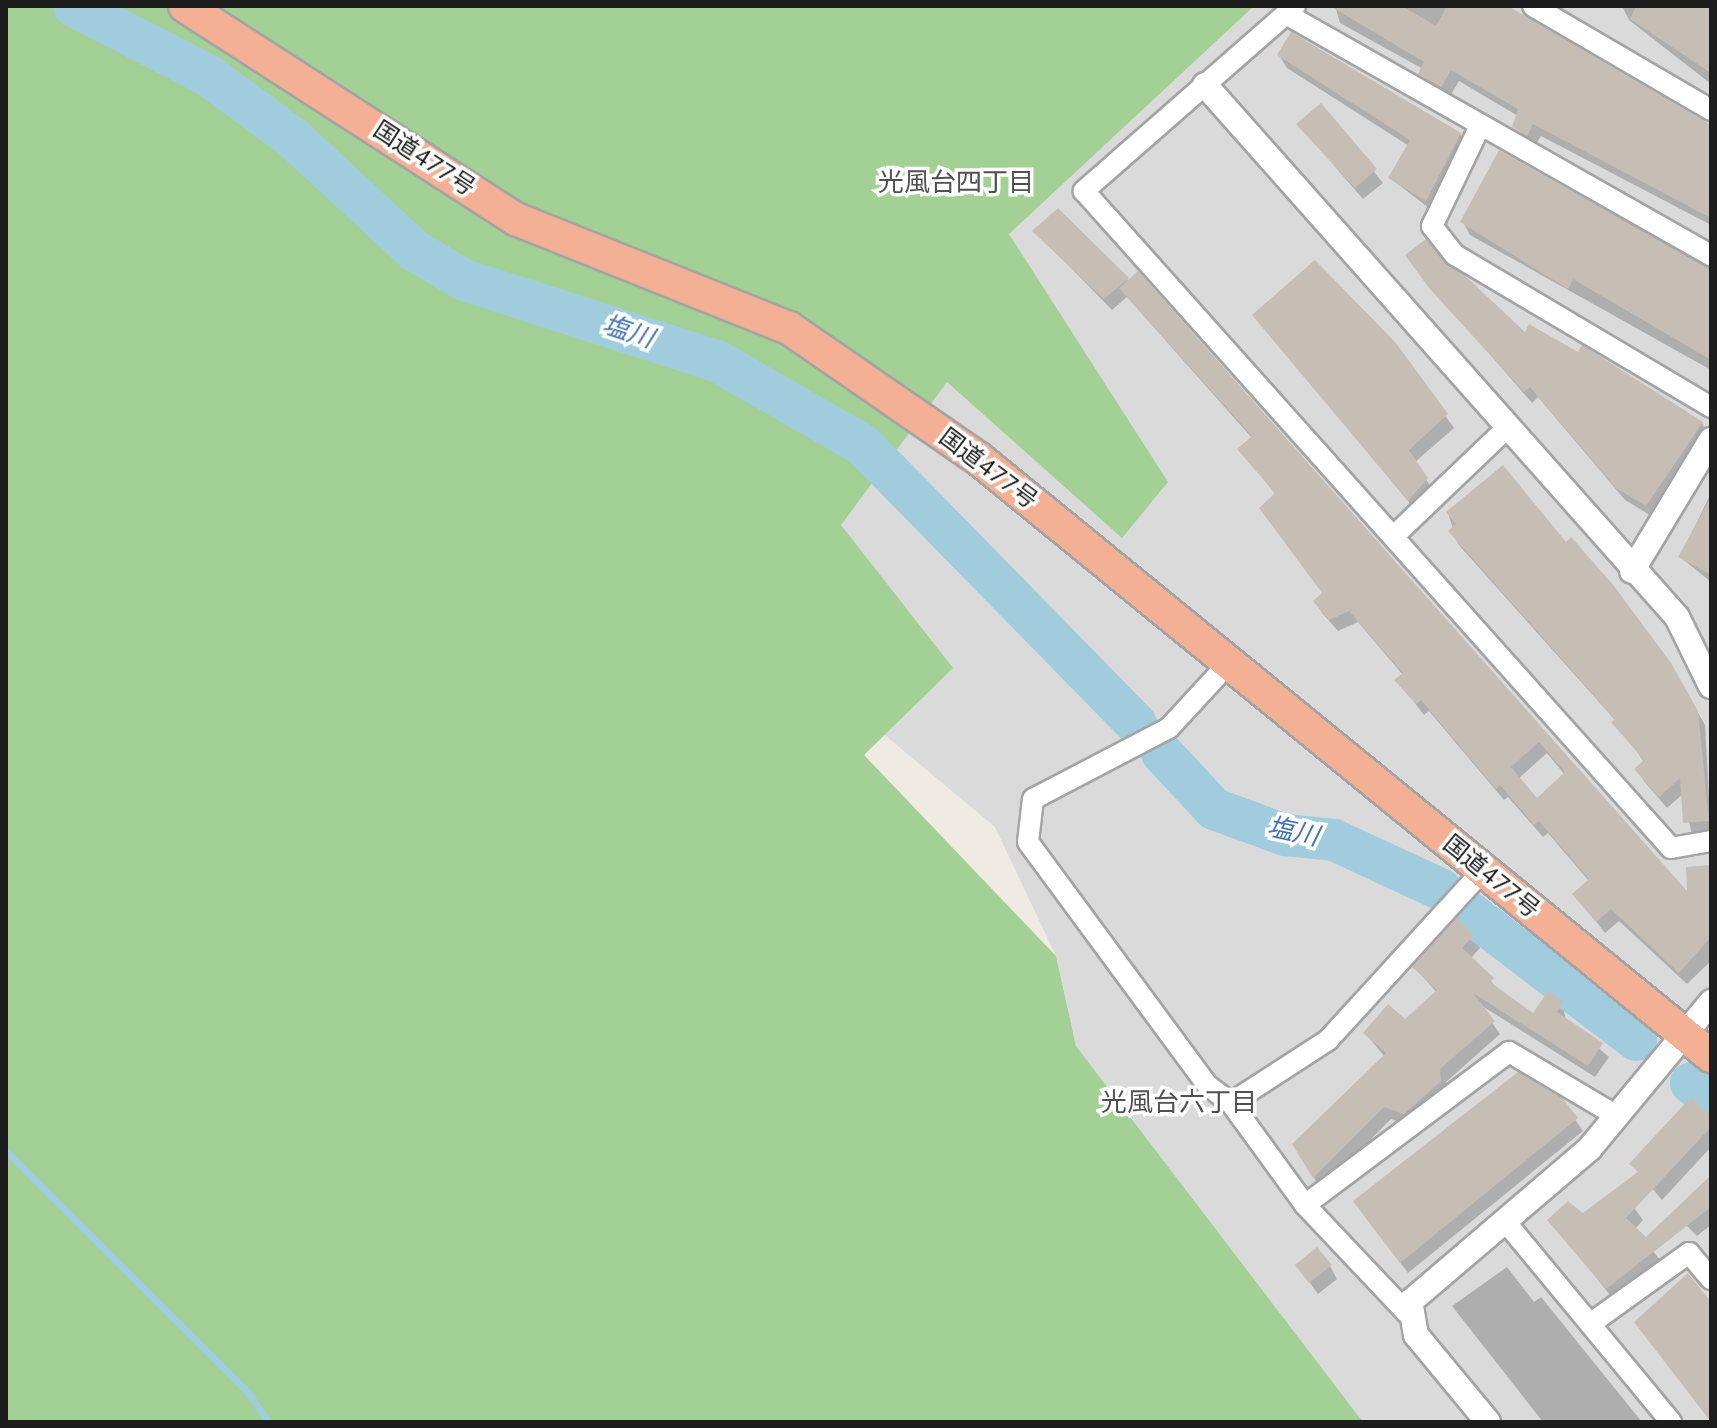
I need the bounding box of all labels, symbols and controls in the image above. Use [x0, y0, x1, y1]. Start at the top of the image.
street label: 国道477号 [368, 116, 480, 202]
district label: 光風台四丁目 [878, 167, 1034, 199]
water label: 塩川 [598, 309, 658, 355]
street label: 国道477号 [933, 423, 1043, 515]
water label: 塩川 [1264, 811, 1322, 853]
street label: 国道477号 [1437, 830, 1545, 924]
district label: 光風台六丁目 [1101, 1087, 1257, 1119]

